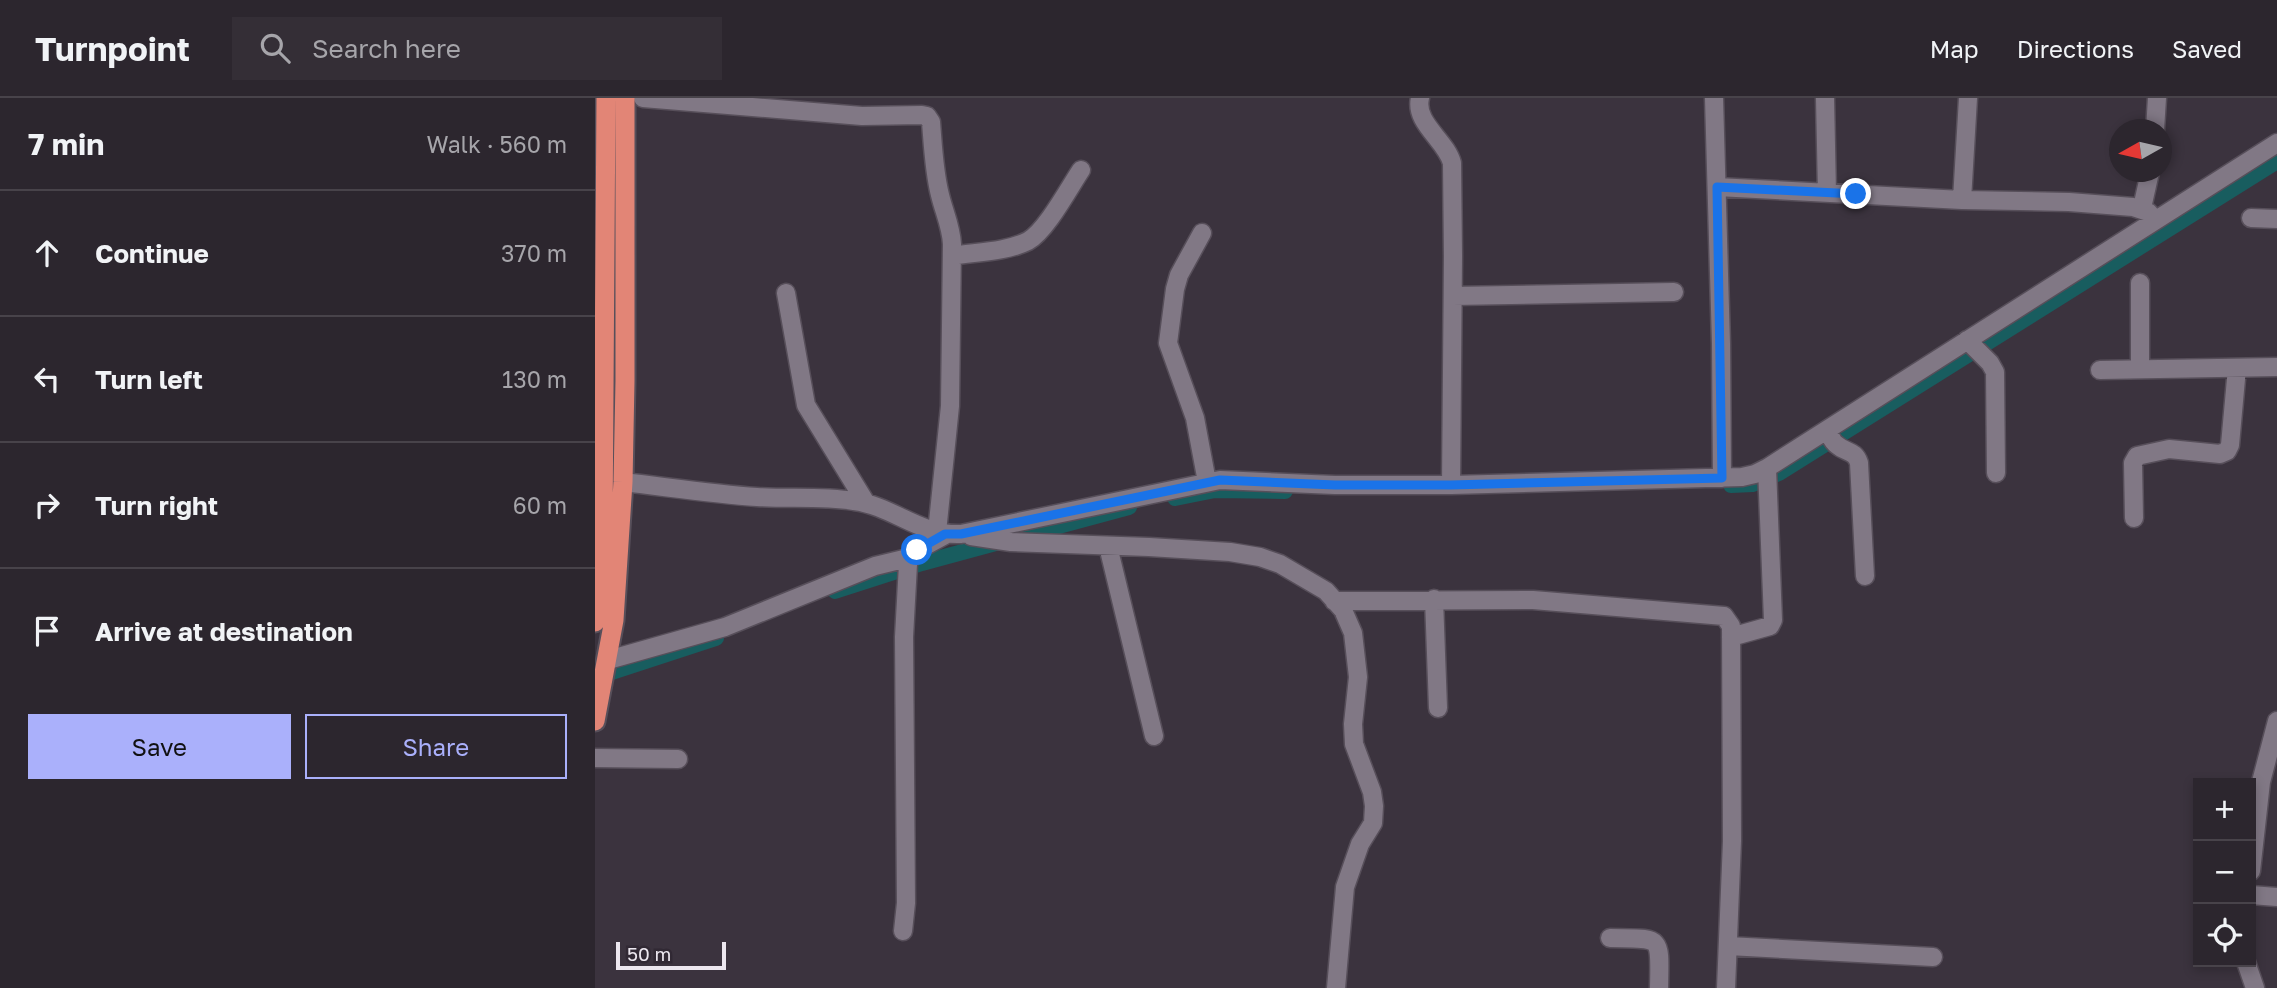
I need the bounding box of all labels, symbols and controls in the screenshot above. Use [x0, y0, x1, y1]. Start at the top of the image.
search box [232, 17, 722, 80]
text: Turnpoint [35, 29, 190, 68]
icon: search [256, 29, 294, 67]
text: Search here [312, 33, 461, 64]
text: Map [1930, 34, 1979, 63]
text: Directions [2017, 34, 2134, 63]
text: Saved [2172, 34, 2242, 63]
north arrow [2109, 119, 2172, 182]
text: 7 min [28, 126, 104, 162]
text: Walk · 560 m [426, 130, 567, 158]
route end [1840, 178, 1871, 209]
icon: ahead [28, 234, 66, 272]
text: Continue [95, 238, 209, 269]
text: 370 m [501, 239, 567, 267]
icon: left [28, 360, 66, 398]
text: Turn left [95, 364, 203, 395]
text: 130 m [502, 365, 567, 393]
icon: right [28, 486, 66, 524]
text: Turn right [95, 490, 218, 521]
text: 60 m [513, 491, 567, 519]
route start [901, 534, 932, 565]
icon: arrive [28, 612, 66, 650]
text: Arrive at destination [95, 616, 353, 647]
button: Save [28, 714, 291, 779]
button: Share [305, 714, 567, 779]
map controls [2193, 778, 2256, 967]
button: + [2193, 778, 2256, 841]
button: − [2193, 841, 2256, 904]
button: locate [2193, 904, 2256, 967]
scale bar [616, 939, 726, 971]
text: 50 m [627, 942, 671, 965]

